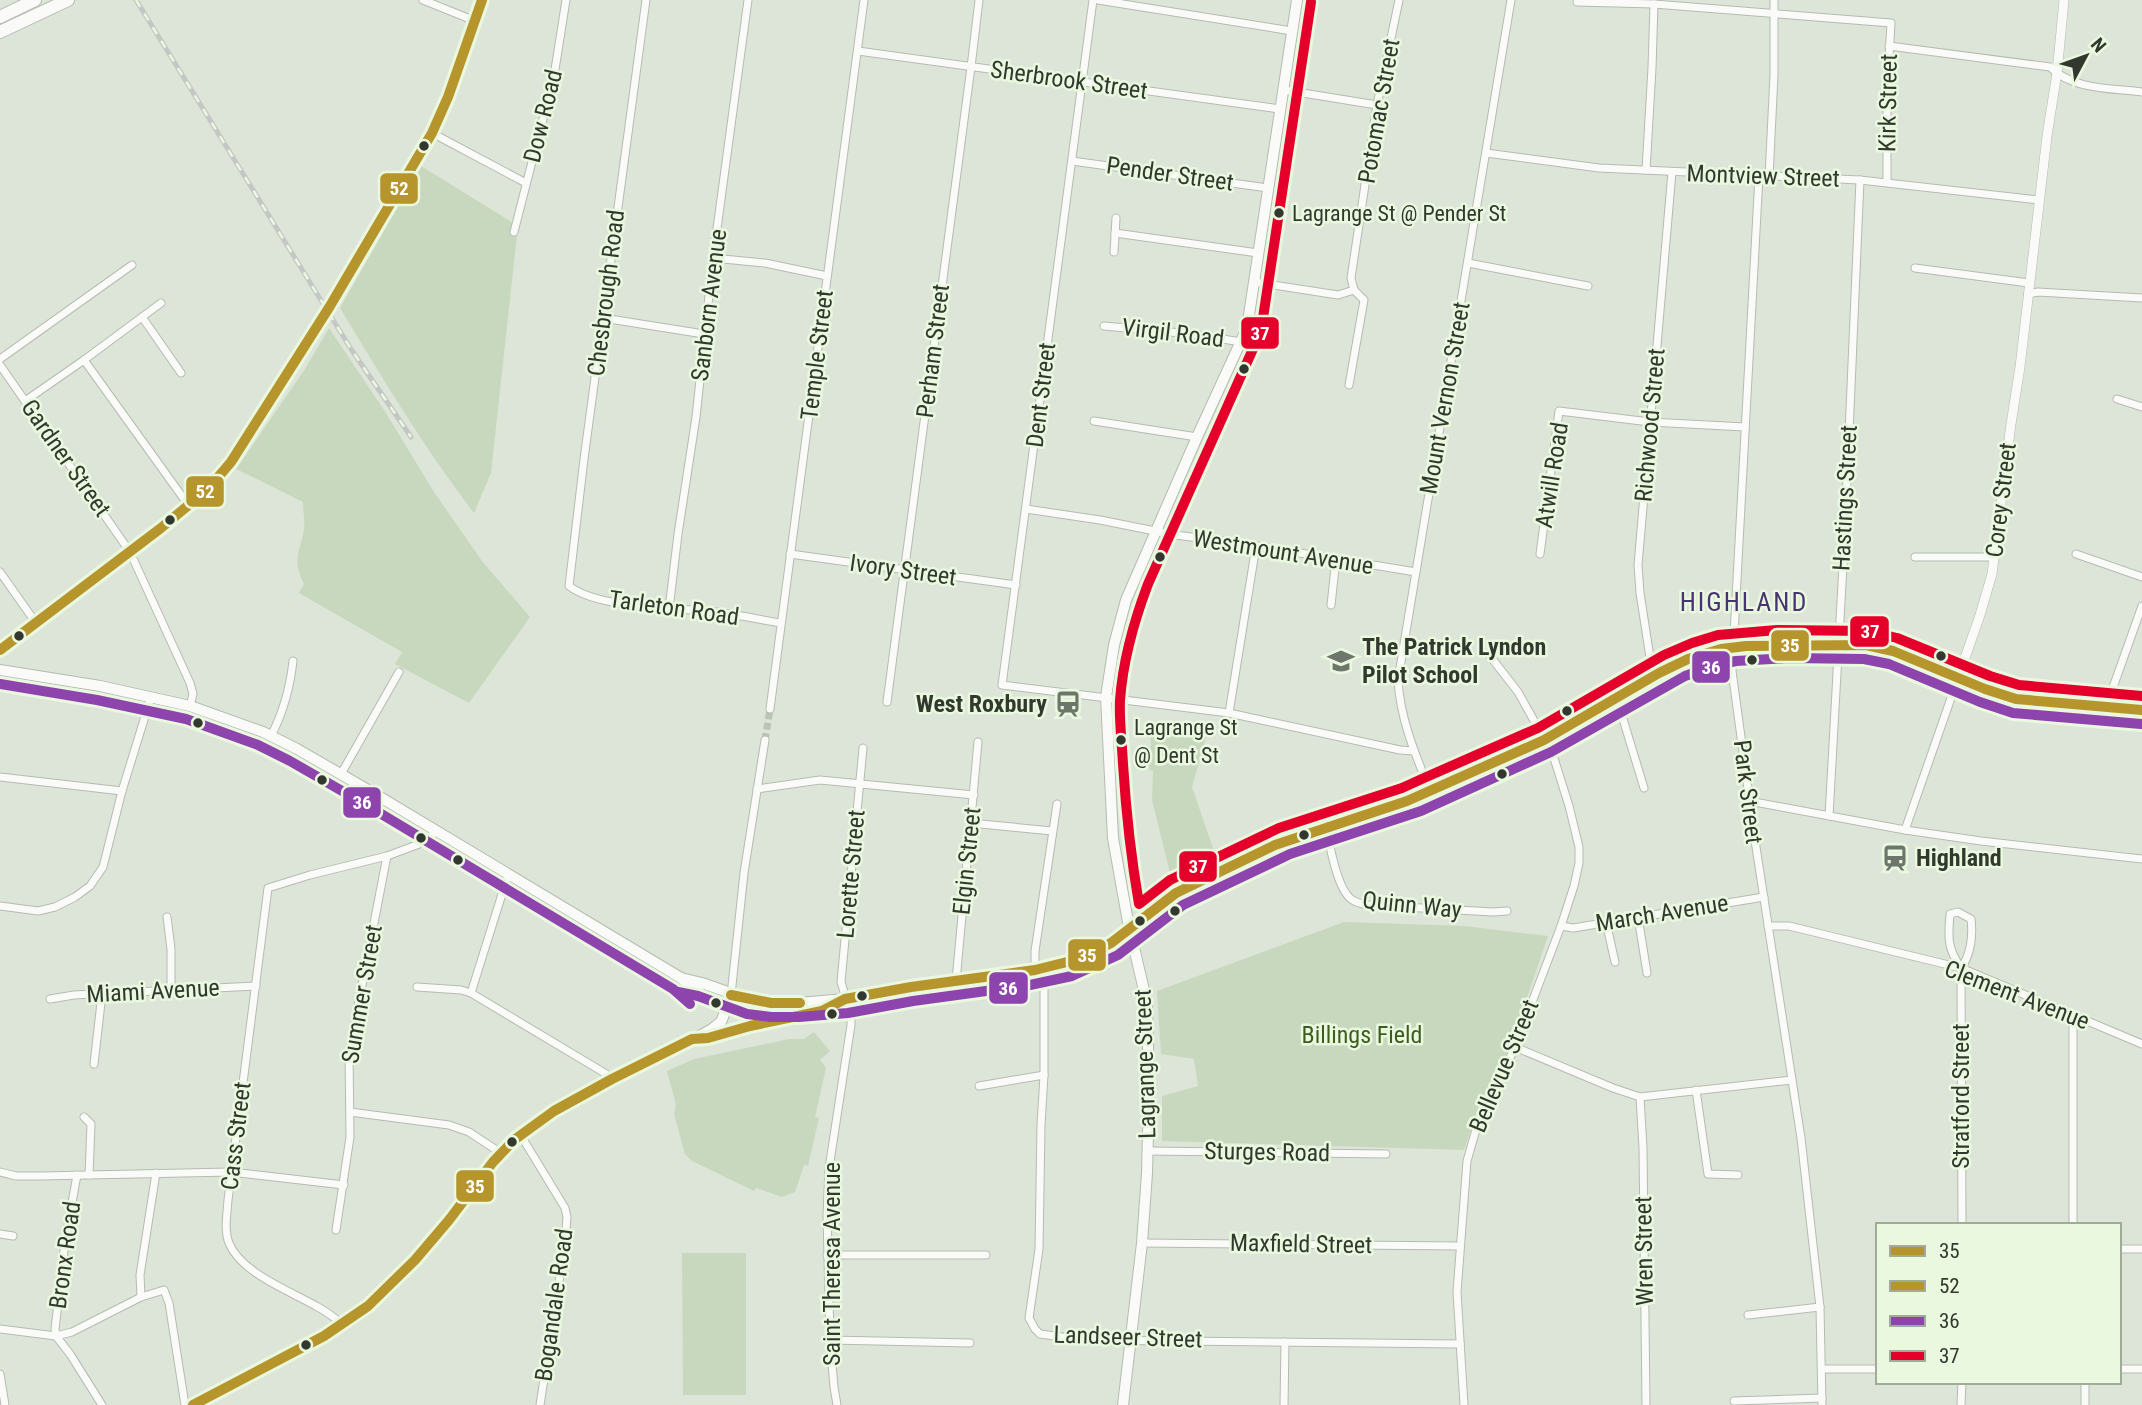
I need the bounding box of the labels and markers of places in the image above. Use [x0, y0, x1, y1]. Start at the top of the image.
unlabelled marker [417, 139, 431, 153]
place label: Lagrange St @ Pender St [1292, 201, 1506, 226]
marker: Lagrange St @ Pender St [1272, 206, 1286, 220]
unlabelled marker [1237, 362, 1251, 376]
unlabelled marker [163, 513, 177, 527]
unlabelled marker [1153, 550, 1167, 564]
unlabelled marker [12, 629, 26, 643]
place label: The Patrick Lyndon Pilot School [1362, 633, 1546, 689]
school or university icon: The Patrick Lyndon Pilot School [1326, 646, 1356, 676]
unlabelled marker [1934, 649, 1948, 663]
unlabelled marker [1745, 653, 1759, 667]
station icon: West Roxbury [1053, 689, 1083, 719]
place label: West Roxbury [916, 690, 1047, 718]
unlabelled marker [1560, 704, 1574, 718]
place label: Lagrange St @ Dent St [1134, 715, 1237, 768]
unlabelled marker [191, 716, 205, 730]
marker: Lagrange St @ Dent St [1114, 733, 1128, 747]
unlabelled marker [1495, 767, 1509, 781]
unlabelled marker [315, 773, 329, 787]
unlabelled marker [1297, 828, 1311, 842]
unlabelled marker [414, 831, 428, 845]
station icon: Highland [1880, 843, 1910, 873]
place label: Highland [1916, 844, 2002, 872]
unlabelled marker [451, 853, 465, 867]
unlabelled marker [1168, 904, 1182, 918]
unlabelled marker [1133, 914, 1147, 928]
unlabelled marker [855, 989, 869, 1003]
unlabelled marker [709, 996, 723, 1010]
unlabelled marker [825, 1007, 839, 1021]
unlabelled marker [505, 1135, 519, 1149]
unlabelled marker [299, 1338, 313, 1352]

